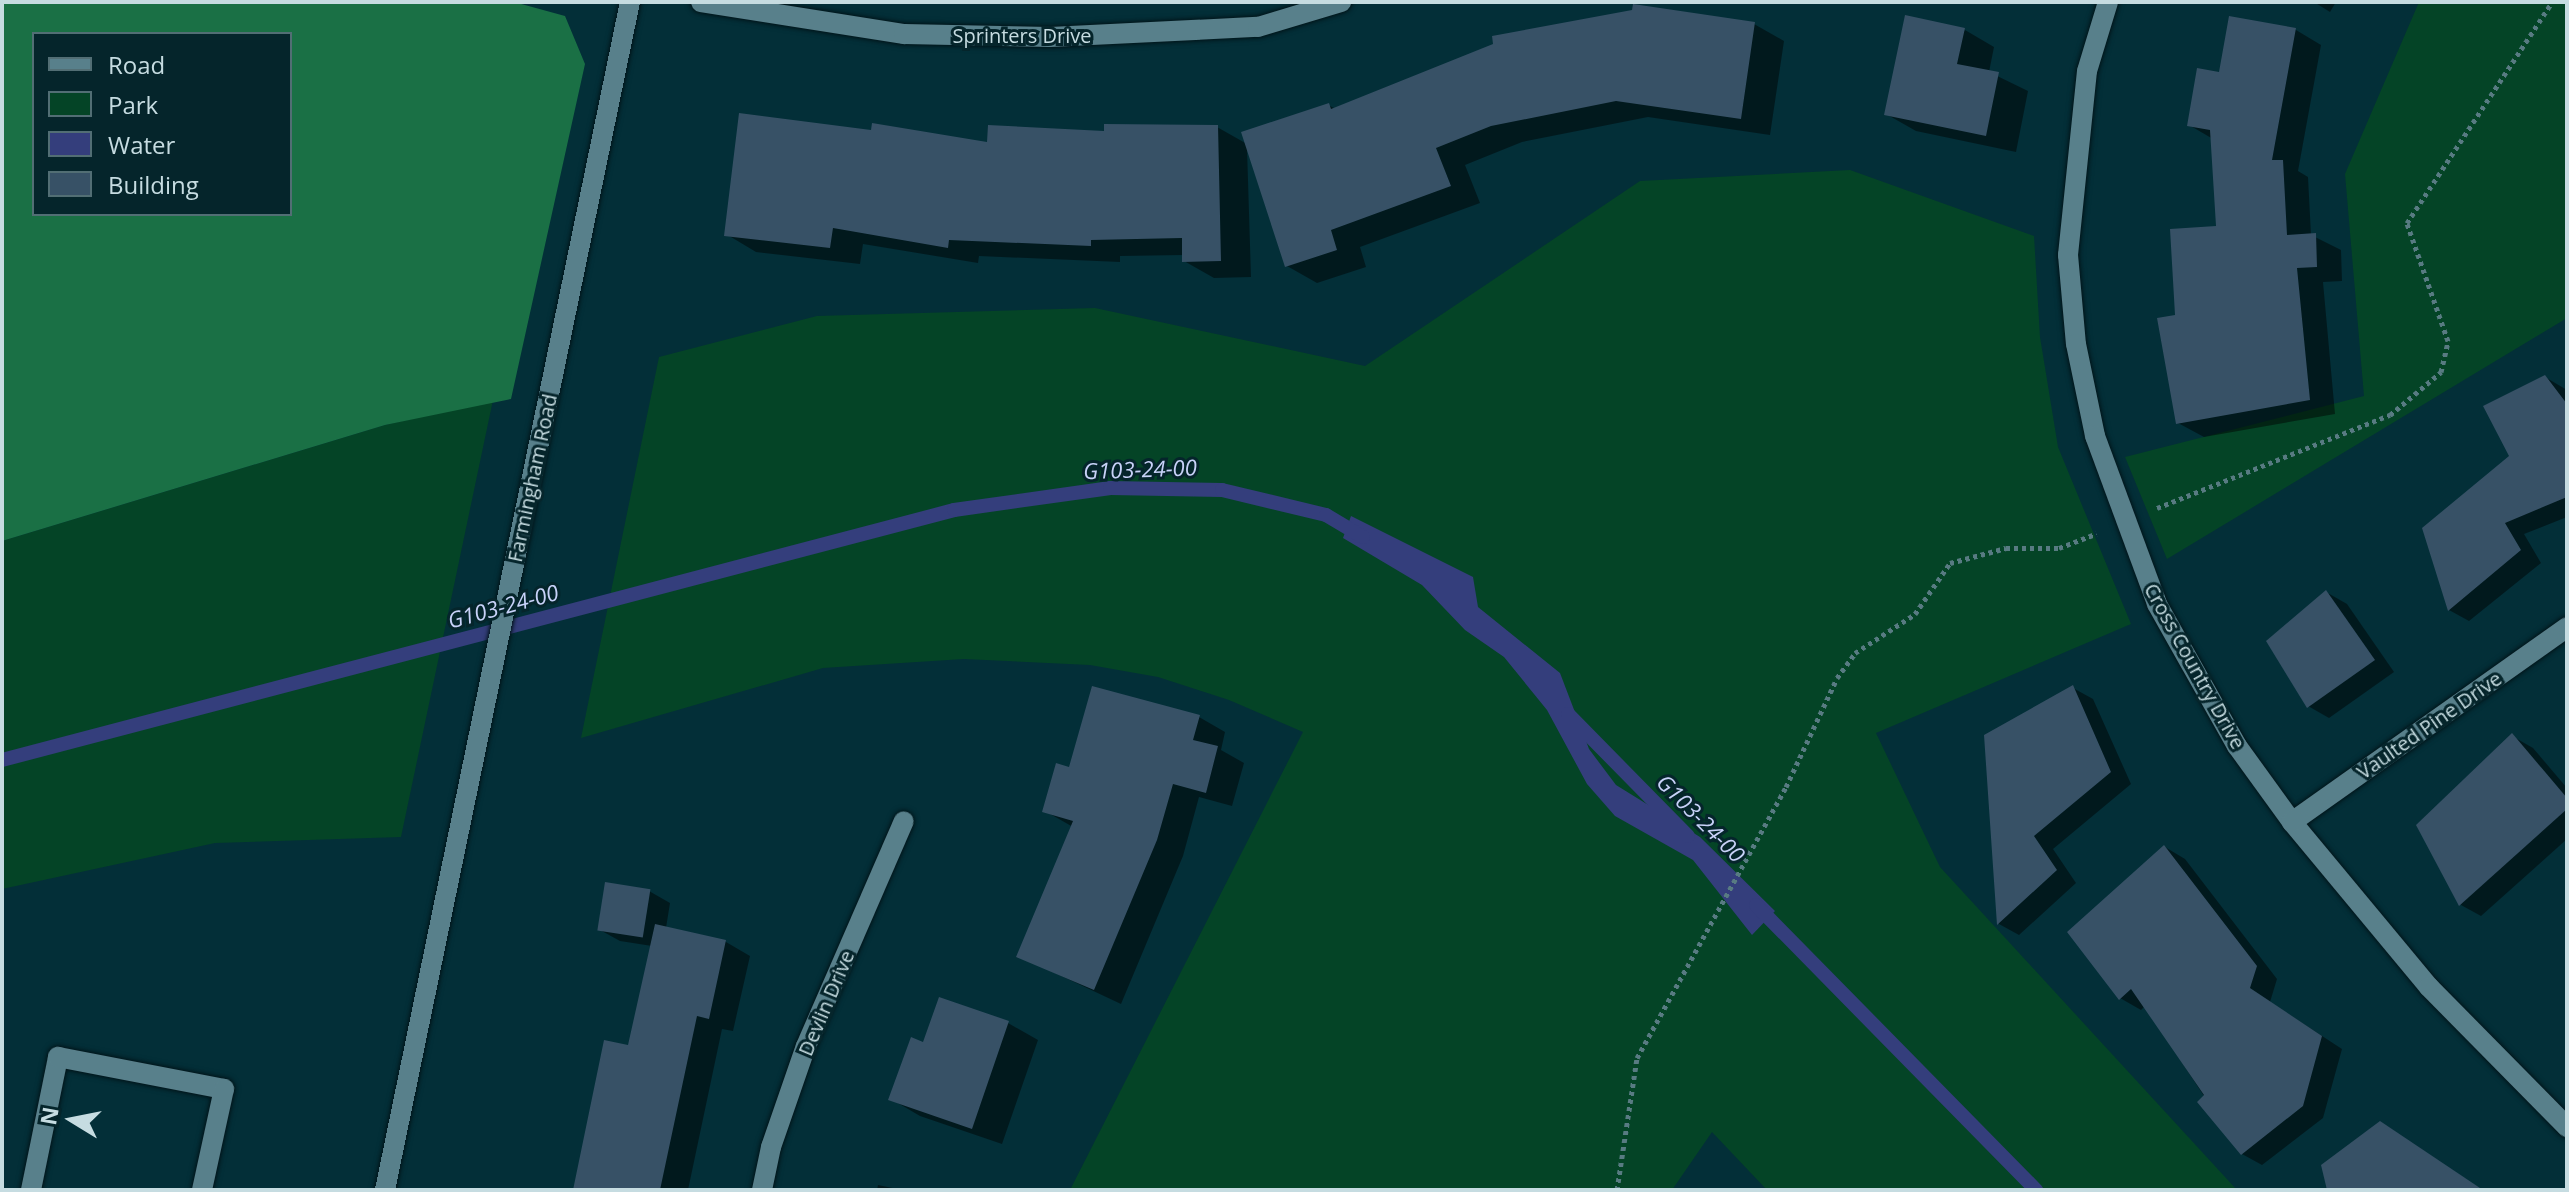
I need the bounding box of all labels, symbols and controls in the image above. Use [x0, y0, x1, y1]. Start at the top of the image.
street label: Sprinters Drive [953, 23, 1091, 47]
legend [32, 32, 292, 216]
text: Road [108, 48, 165, 81]
text: Park [108, 88, 158, 121]
text: Water [108, 128, 175, 161]
text: Building [108, 168, 199, 201]
street label: Farmingham Road [502, 392, 562, 564]
water label: G103-24-00 [1083, 454, 1197, 484]
water label: G103-24-00 [445, 579, 561, 633]
street label: Cross Country Drive [2139, 579, 2251, 753]
street label: Vaulted Pine Drive [2352, 666, 2506, 784]
water label: G103-24-00 [1652, 769, 1750, 867]
street label: Devlin Drive [793, 947, 859, 1059]
north arrow [32, 1080, 112, 1160]
text: N [32, 1104, 65, 1127]

